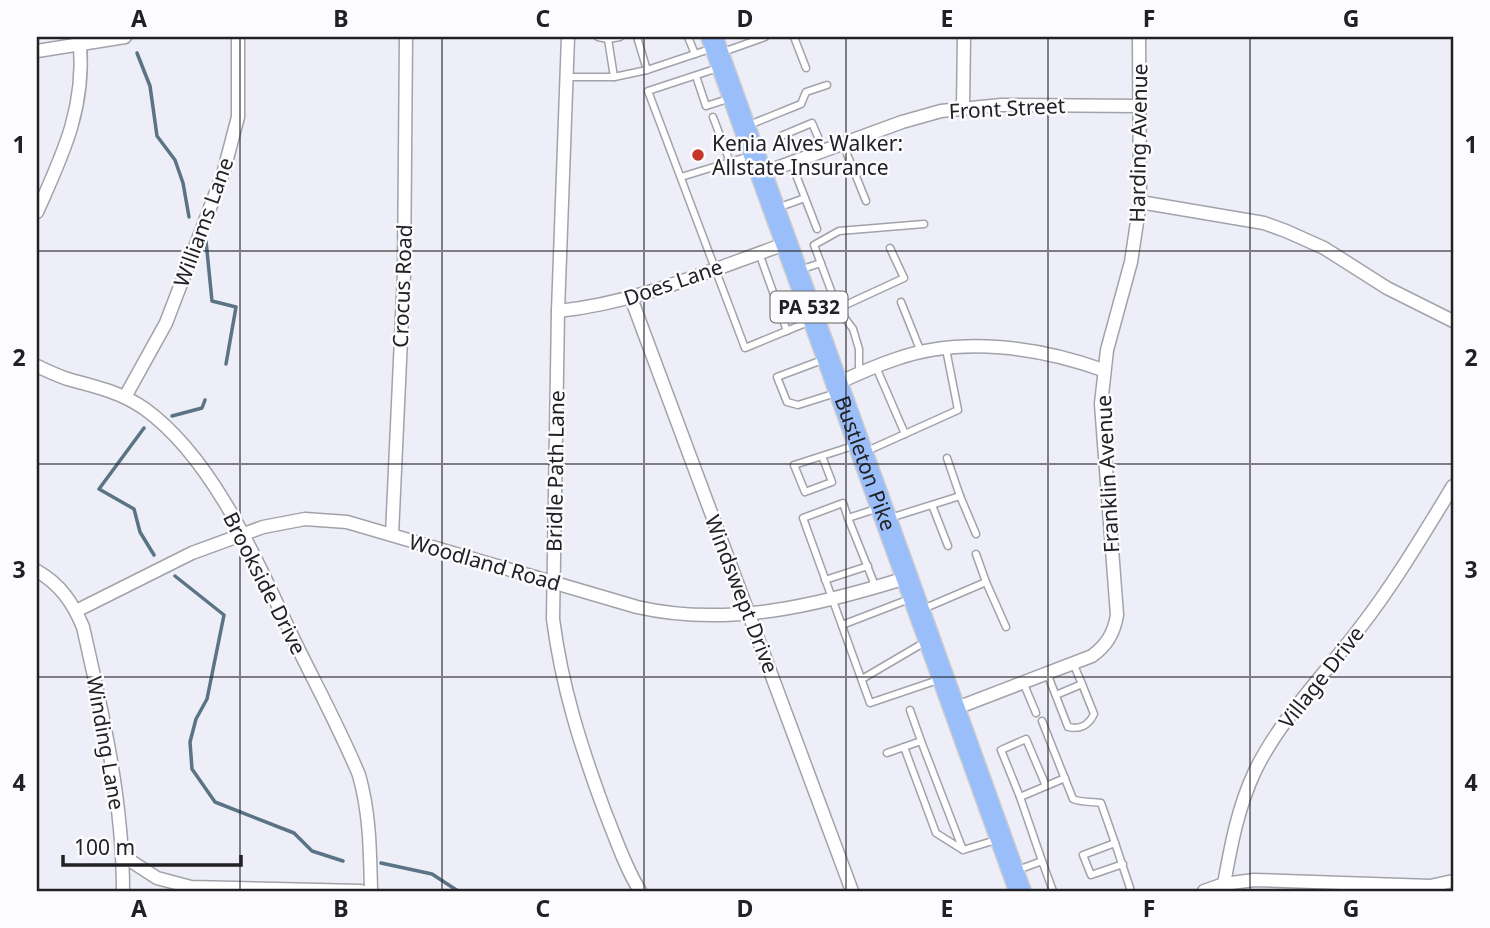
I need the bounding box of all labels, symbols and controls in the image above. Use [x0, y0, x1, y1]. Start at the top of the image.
text: A [131, 2, 147, 34]
text: B [333, 2, 349, 34]
text: C [536, 2, 551, 34]
text: D [737, 2, 753, 34]
text: E [941, 2, 953, 34]
text: F [1143, 2, 1155, 34]
text: G [1343, 2, 1359, 34]
street label: Harding Avenue [1123, 63, 1153, 223]
street label: Front Street [948, 91, 1066, 125]
text: 1 [12, 128, 26, 160]
text: 1 [1464, 128, 1478, 160]
place label: Kenia Alves Walker: Allstate Insurance [712, 129, 903, 181]
marker: Kenia Alves Walker: Allstate Insurance [690, 147, 706, 163]
street label: Williams Lane [167, 153, 239, 291]
street label: Crocus Road [386, 224, 418, 348]
street label: Does Lane [620, 252, 726, 312]
road number: PA 532 [770, 292, 848, 322]
text: 2 [12, 341, 26, 373]
text: 2 [1464, 341, 1478, 373]
street label: Bridle Path Lane [540, 390, 570, 552]
street label: Bustleton Pike [829, 392, 903, 534]
street label: Franklin Avenue [1089, 394, 1125, 554]
street label: Brookside Drive [217, 507, 313, 659]
street label: Windswept Drive [699, 511, 785, 677]
street label: Woodland Road [406, 527, 564, 597]
text: 3 [12, 553, 26, 585]
text: 3 [1464, 553, 1478, 585]
street label: Village Drive [1272, 620, 1370, 734]
street label: Winding Lane [80, 674, 132, 812]
text: 4 [12, 766, 26, 798]
text: 4 [1464, 766, 1478, 798]
scale bar [63, 823, 242, 867]
text: 100 m [74, 833, 135, 861]
text: A [131, 892, 147, 924]
text: B [333, 892, 349, 924]
text: C [536, 892, 551, 924]
text: D [737, 892, 753, 924]
text: E [941, 892, 953, 924]
text: F [1143, 892, 1155, 924]
text: G [1343, 892, 1359, 924]

